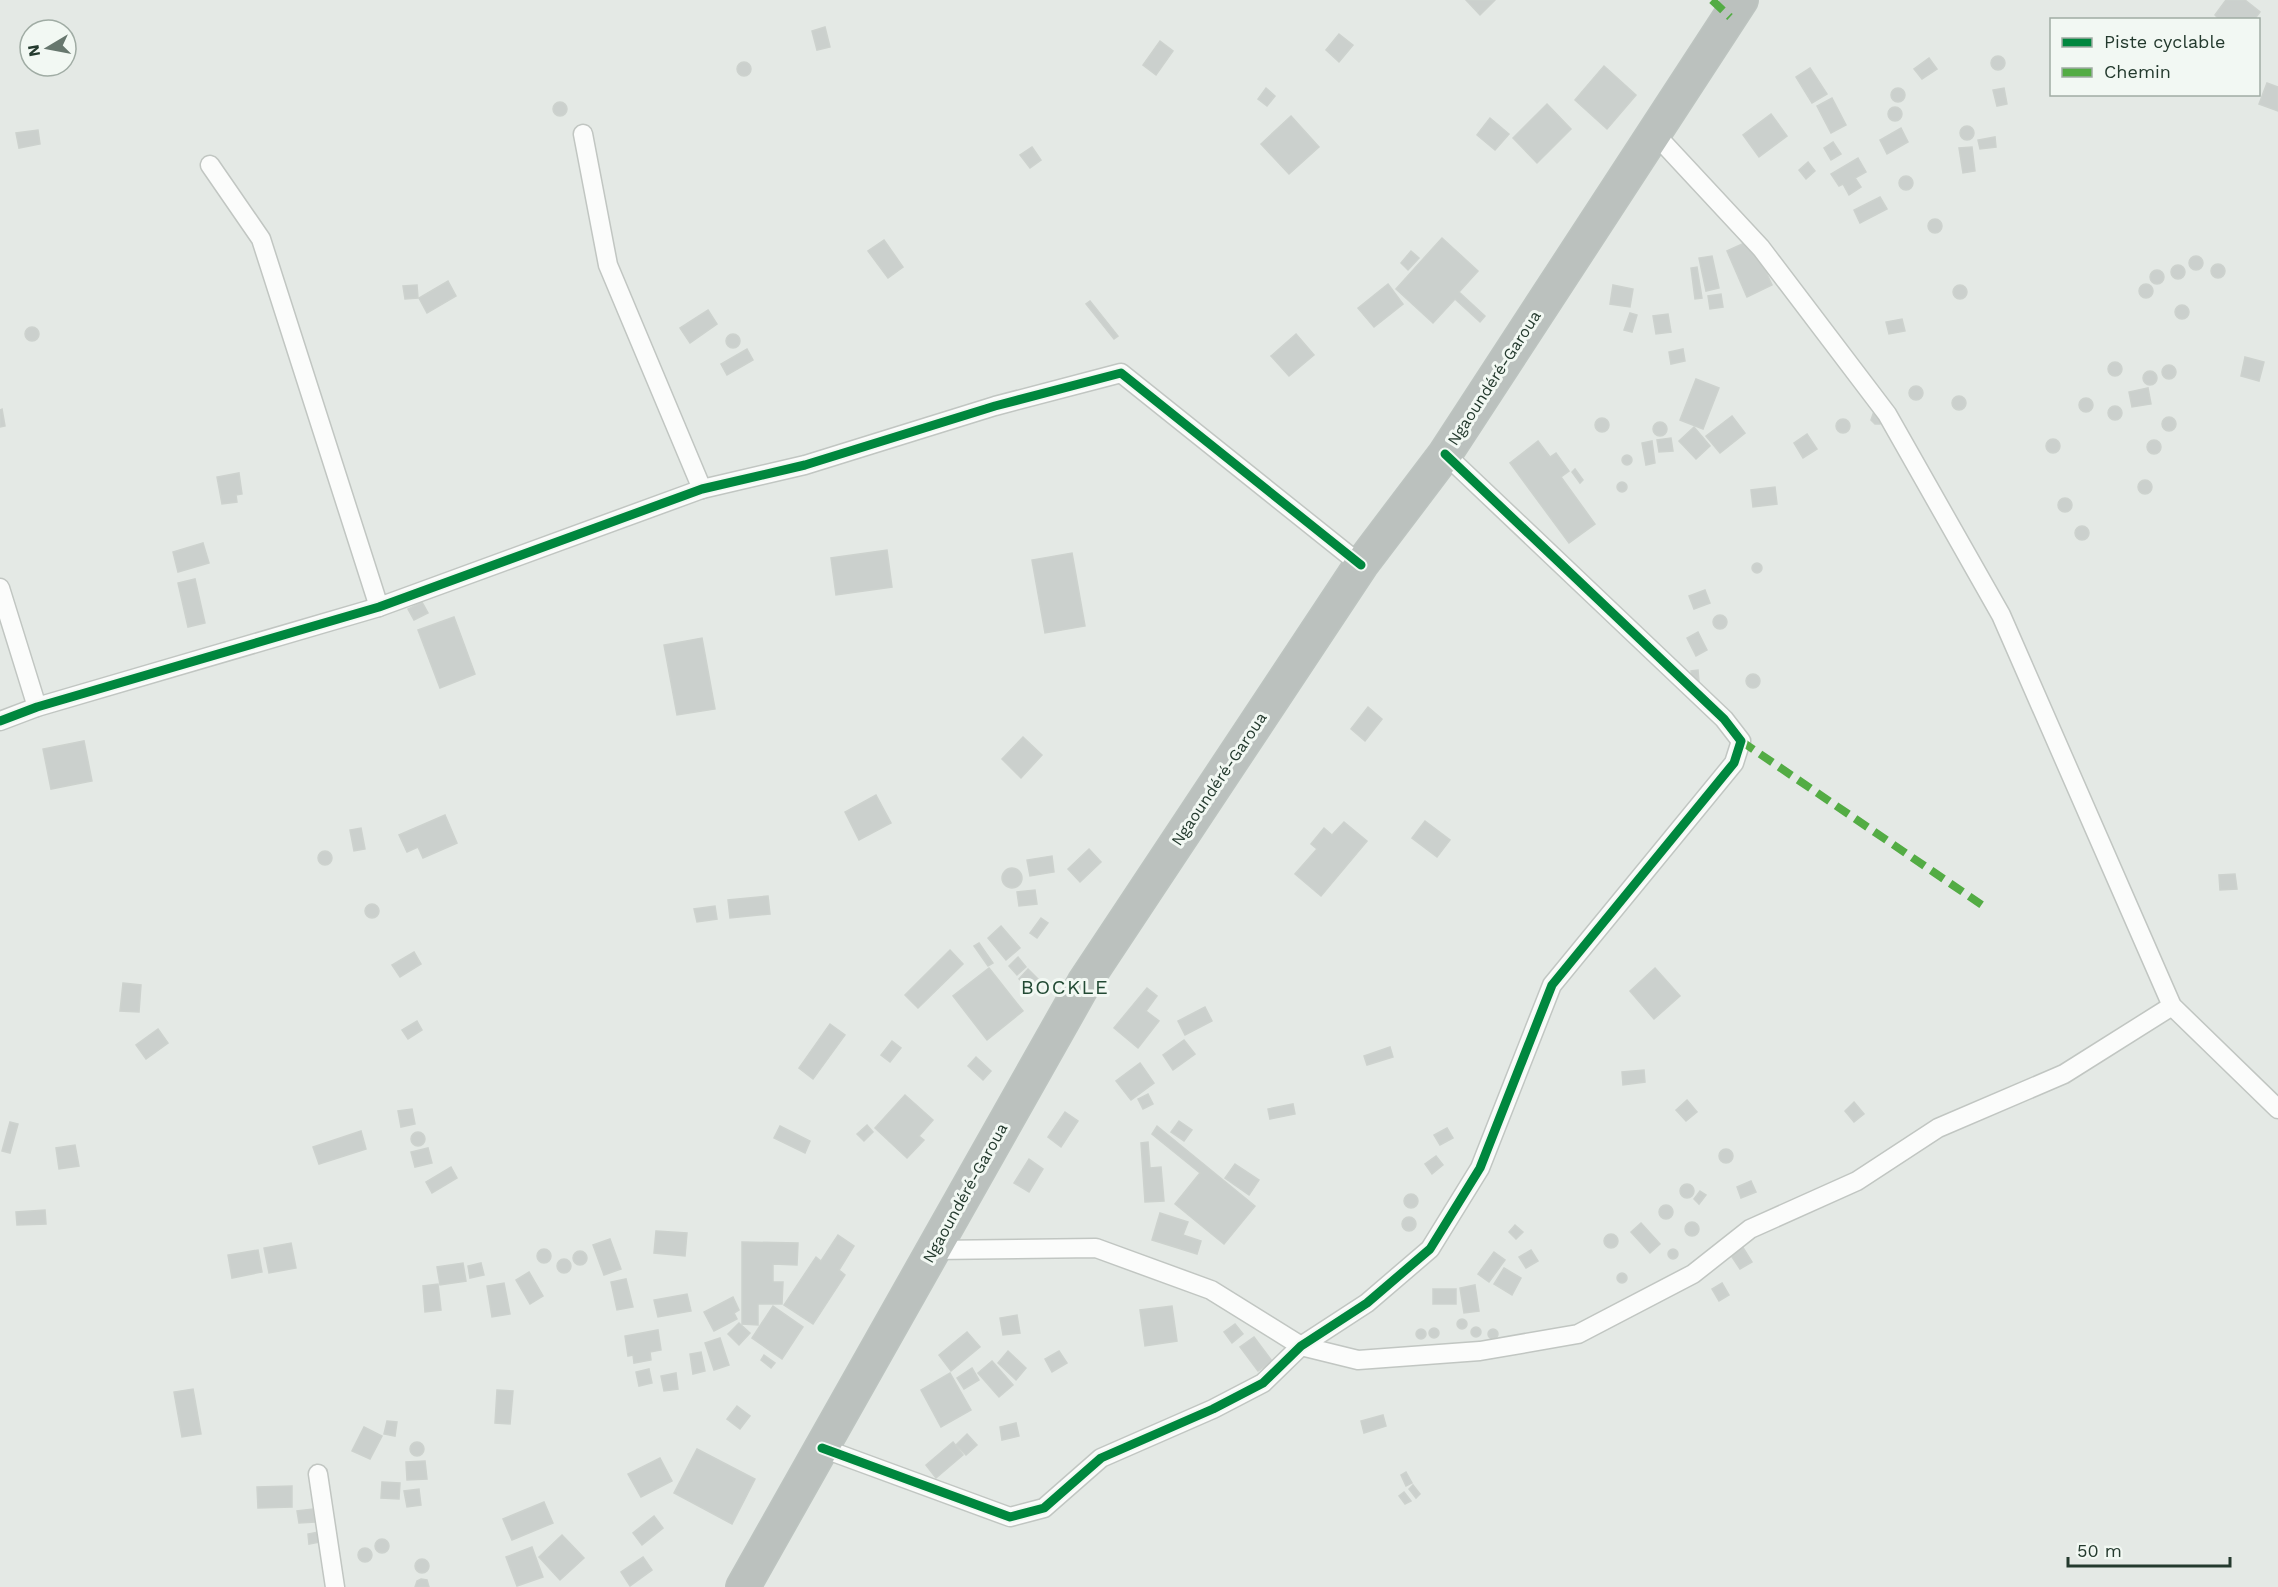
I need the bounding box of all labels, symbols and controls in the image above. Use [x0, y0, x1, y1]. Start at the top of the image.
north arrow [18, 18, 78, 78]
legend [2050, 18, 2260, 96]
text: Piste cyclable [2104, 31, 2225, 52]
text: N [23, 43, 44, 58]
text: Chemin [2104, 61, 2171, 82]
street label: Ngaoundéré-Garoua [1443, 307, 1545, 449]
street label: Ngaoundéré-Garoua [1167, 709, 1271, 849]
district label: BOCKLE [1021, 975, 1109, 999]
street label: Ngaoundéré-Garoua [919, 1120, 1011, 1266]
scale bar [2068, 1530, 2230, 1568]
text: 50 m [2077, 1540, 2122, 1561]

